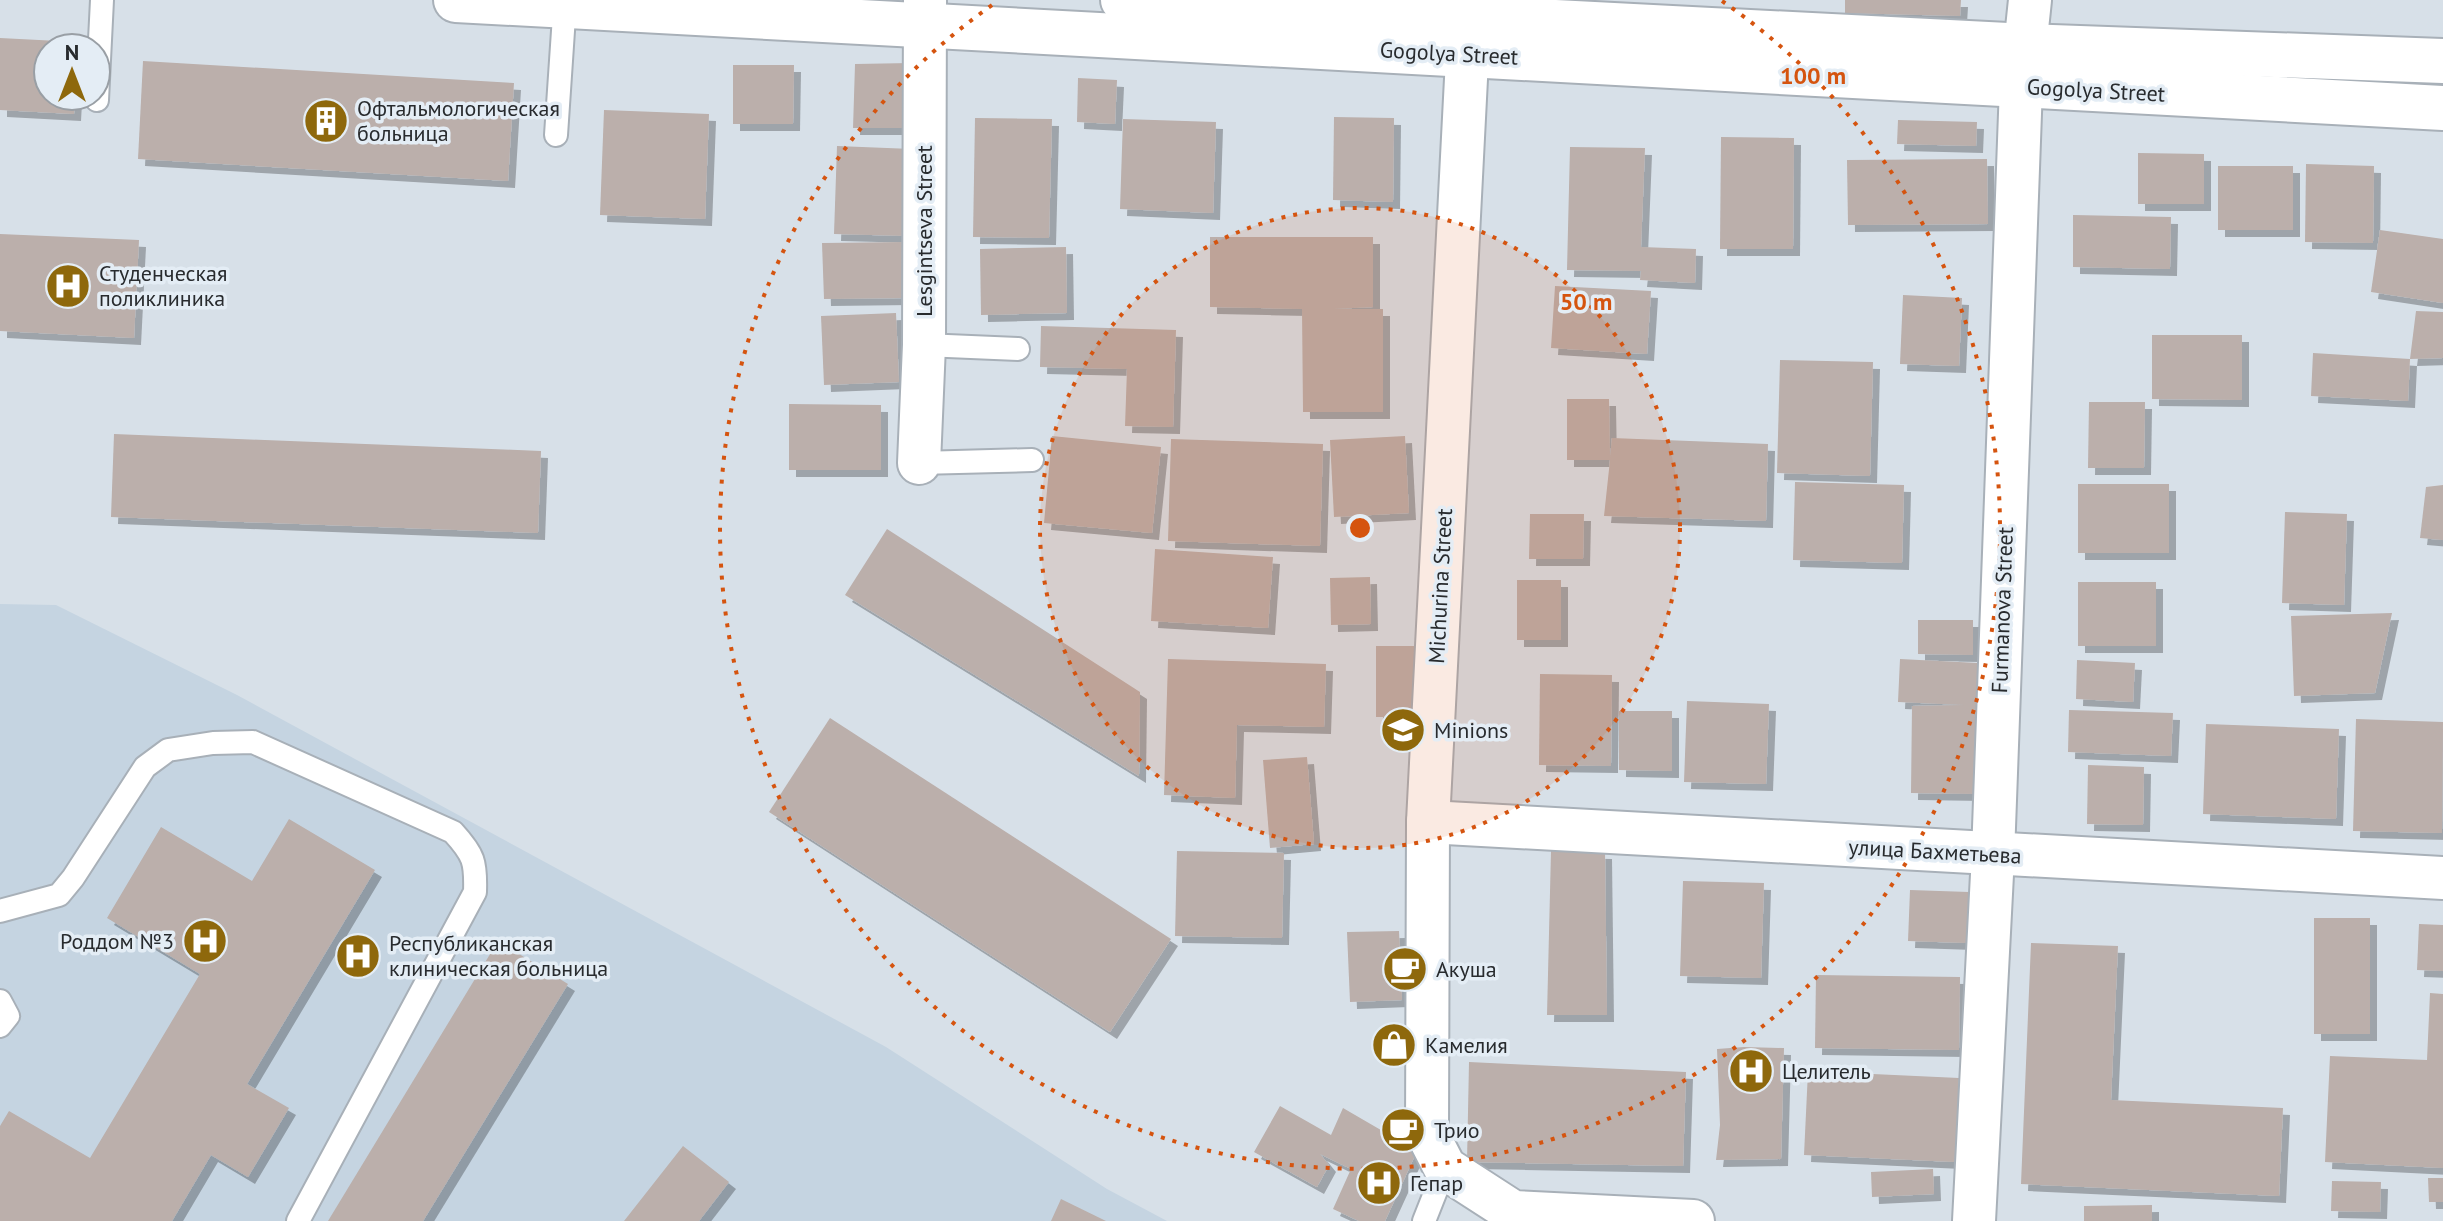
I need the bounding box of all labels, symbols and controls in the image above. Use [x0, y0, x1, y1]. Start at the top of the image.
north arrow [32, 32, 112, 112]
street label: Gogolya Street [1379, 35, 1519, 71]
text: N [65, 38, 79, 66]
text: 100 m [1780, 60, 1846, 91]
street label: Gogolya Street [2026, 72, 2166, 108]
place label: Офтальмологическая больница [357, 94, 560, 147]
building icon: Офтальмологическая больница [302, 97, 350, 145]
street label: Lesgintseva Street [910, 145, 938, 317]
place label: Студенческая поликлиника [99, 259, 227, 312]
hospital icon: Студенческая поликлиника [44, 262, 92, 310]
text: 50 m [1560, 286, 1612, 317]
street label: Michurina Street [1422, 507, 1458, 664]
centre of rings [1346, 514, 1374, 542]
street label: Furmanova Street [1985, 526, 2019, 694]
school or university icon: Minions [1379, 706, 1427, 754]
place label: Minions [1434, 716, 1508, 744]
street label: улица Бахметьева [1848, 832, 2022, 870]
hospital icon: Роддом №3 [181, 917, 229, 965]
place label: Роддом №3 [60, 927, 174, 955]
place label: Республиканская клиническая больница [389, 929, 608, 982]
hospital icon: Республиканская клиническая больница [334, 932, 382, 980]
cafe icon: Акуша [1381, 945, 1429, 993]
place label: Акуша [1436, 955, 1497, 983]
shop icon: Камелия [1370, 1021, 1418, 1069]
place label: Камелия [1425, 1031, 1508, 1059]
hospital icon: Целитель [1727, 1047, 1775, 1095]
place label: Целитель [1782, 1057, 1871, 1085]
cafe icon: Трио [1379, 1106, 1427, 1154]
place label: Трио [1434, 1116, 1480, 1144]
hospital icon: Гепар [1355, 1159, 1403, 1207]
place label: Гепар [1410, 1169, 1463, 1197]

